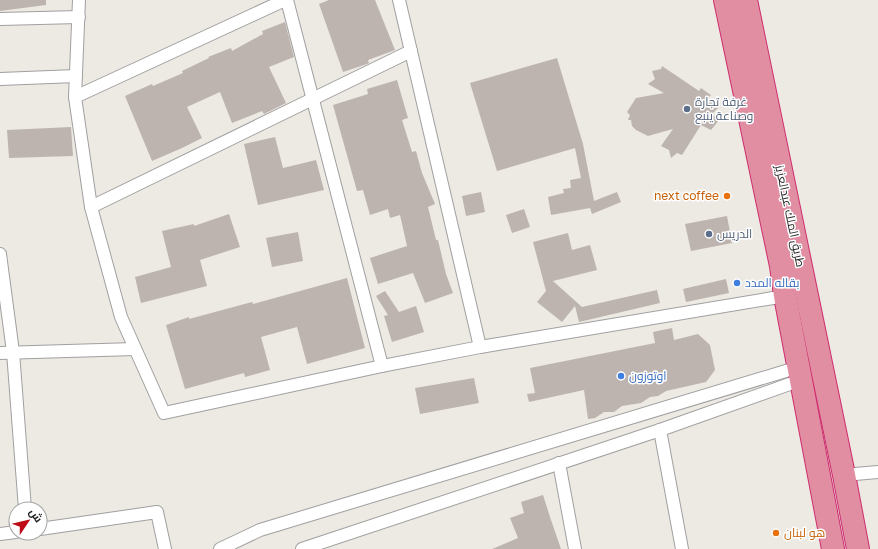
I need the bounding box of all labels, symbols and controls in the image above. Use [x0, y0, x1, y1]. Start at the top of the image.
place label: غرفة تجارة وصناعة ينبع [695, 94, 753, 124]
marker: غرفة تجارة وصناعة ينبع [682, 104, 692, 114]
street label: طريق الملك عبدالعزيز [772, 162, 809, 268]
place label: next coffee [654, 188, 719, 203]
marker: next coffee [722, 191, 732, 201]
place label: الدريس [717, 226, 752, 241]
marker: الدريس [704, 229, 714, 239]
place label: بقاله المدد [745, 275, 800, 290]
marker: بقاله المدد [732, 278, 742, 288]
place label: اوتوزون [629, 368, 667, 383]
marker: اوتوزون [616, 371, 626, 381]
north arrow [8, 501, 48, 541]
text: ش [26, 505, 46, 525]
place label: هو لبنان [784, 525, 825, 540]
marker: هو لبنان [771, 528, 781, 538]

